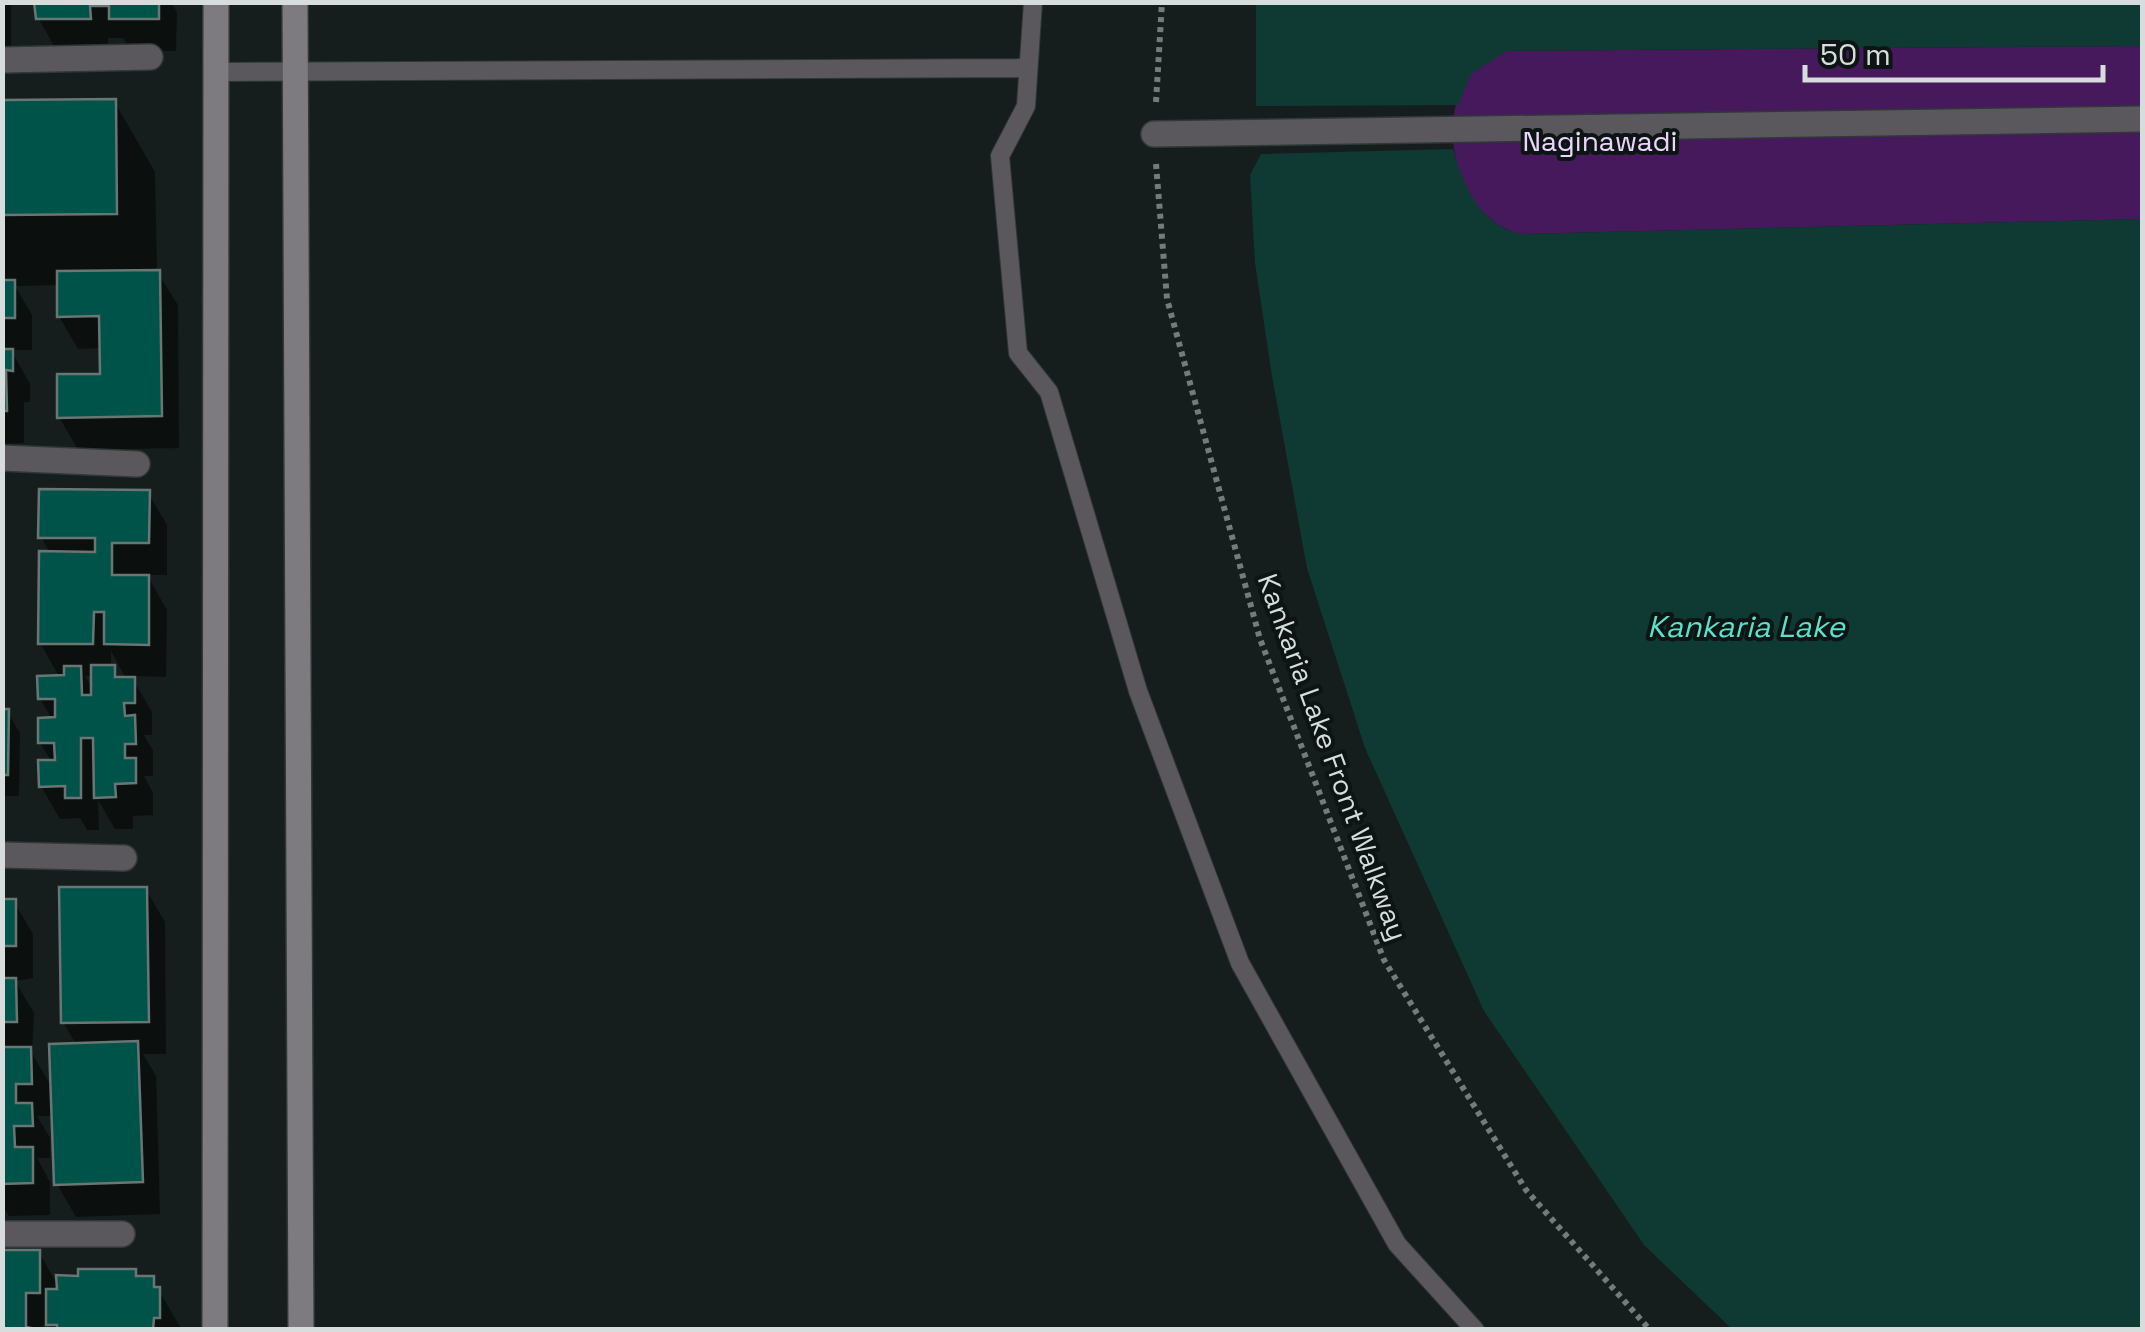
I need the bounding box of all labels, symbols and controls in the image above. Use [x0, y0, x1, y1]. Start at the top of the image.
scale bar [1805, 20, 2102, 82]
text: 50 m [1820, 35, 1891, 74]
park label: Naginawadi [1523, 123, 1677, 159]
street label: Kankaria Lake Front Walkway [1250, 569, 1416, 945]
water label: Kankaria Lake [1647, 607, 1846, 646]

